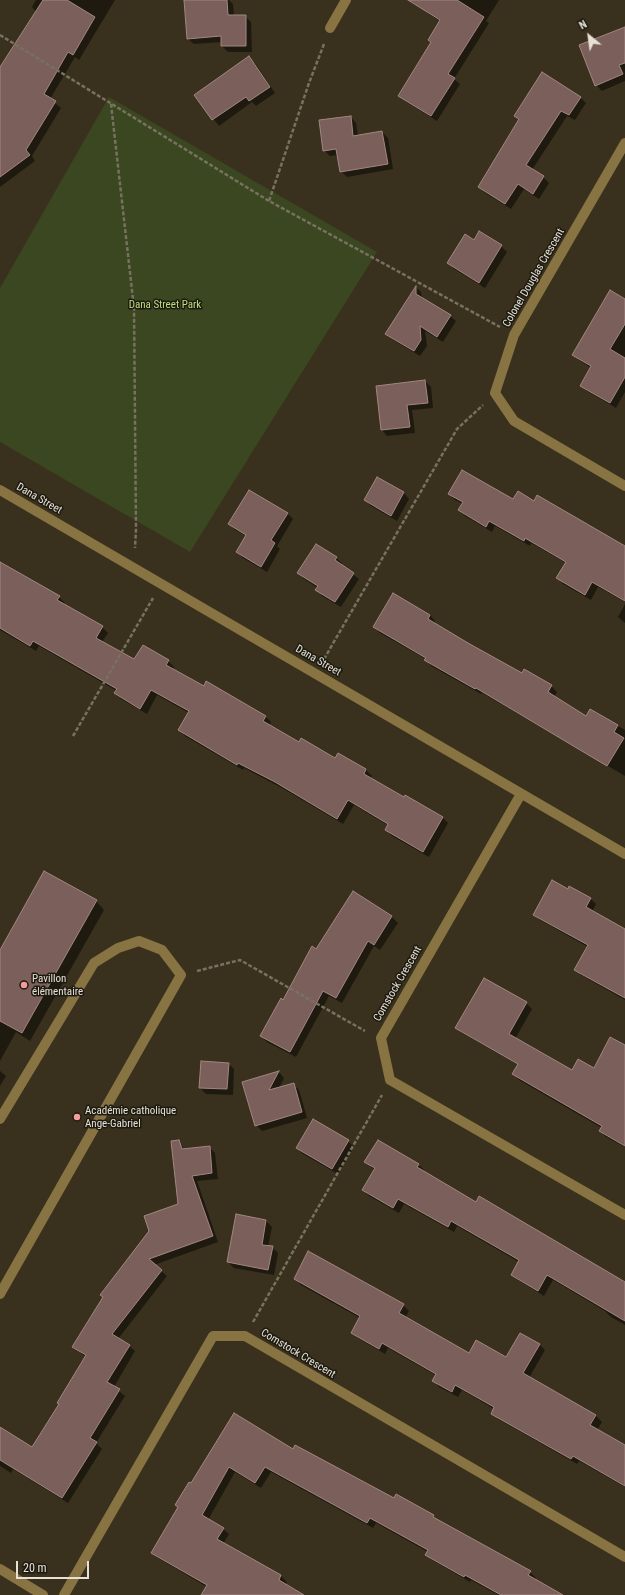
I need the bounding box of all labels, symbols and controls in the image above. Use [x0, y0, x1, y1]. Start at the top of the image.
north arrow [569, 16, 609, 56]
text: N [577, 18, 589, 32]
street label: Colonel Douglas Crescent [500, 226, 568, 330]
park label: Dana Street Park [129, 298, 201, 312]
street label: Dana Street [14, 481, 64, 517]
street label: Dana Street [293, 643, 343, 679]
street label: Comstock Crescent [371, 944, 425, 1024]
place label: Pavillon élémentaire [32, 972, 83, 998]
marker: Pavillon élémentaire [19, 980, 29, 990]
place label: Académie catholique Ange-Gabriel [85, 1104, 176, 1130]
marker: Académie catholique Ange-Gabriel [72, 1112, 82, 1122]
street label: Comstock Crescent [258, 1327, 338, 1381]
scale bar [18, 1553, 91, 1579]
text: 20 m [23, 1561, 47, 1575]

